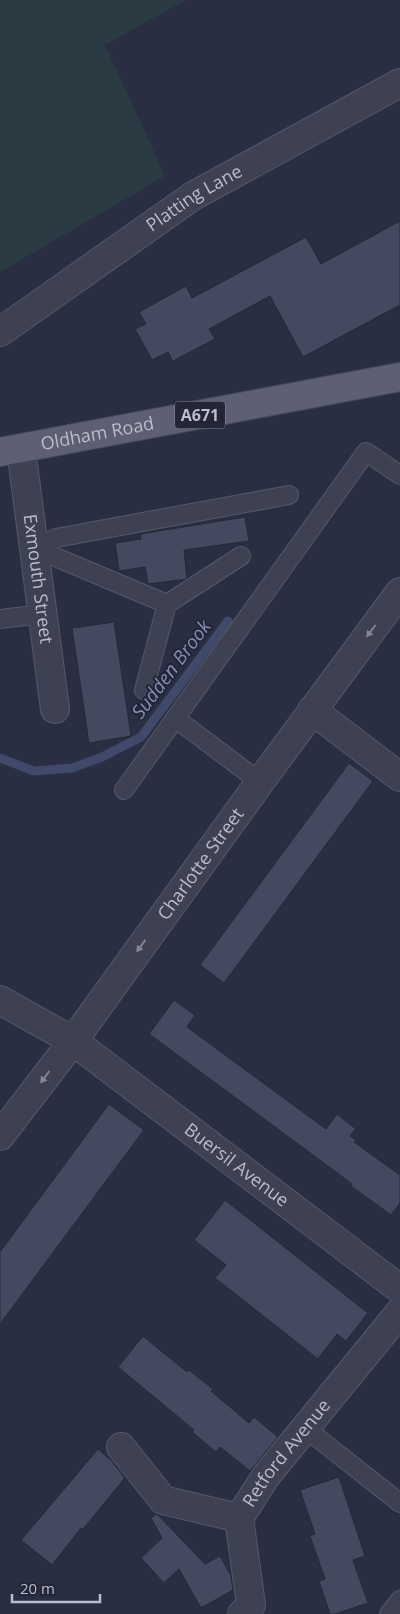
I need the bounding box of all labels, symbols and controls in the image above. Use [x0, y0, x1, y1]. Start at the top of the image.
street label: Platting Lane [141, 159, 246, 236]
road number: A671 [175, 402, 225, 428]
street label: Oldham Road [38, 410, 156, 455]
street label: Exmouth Street [19, 513, 59, 645]
water label: Sudden Brook [125, 614, 217, 724]
one-way arrow [366, 624, 376, 638]
street label: Charlotte Street [151, 803, 249, 924]
one-way arrow [136, 939, 146, 953]
one-way arrow [40, 1070, 50, 1084]
street label: Buersil Avenue [180, 1117, 294, 1212]
street label: Retford Avenue [236, 1394, 335, 1511]
scale bar [12, 1572, 100, 1604]
text: 20 m [20, 1578, 55, 1598]

